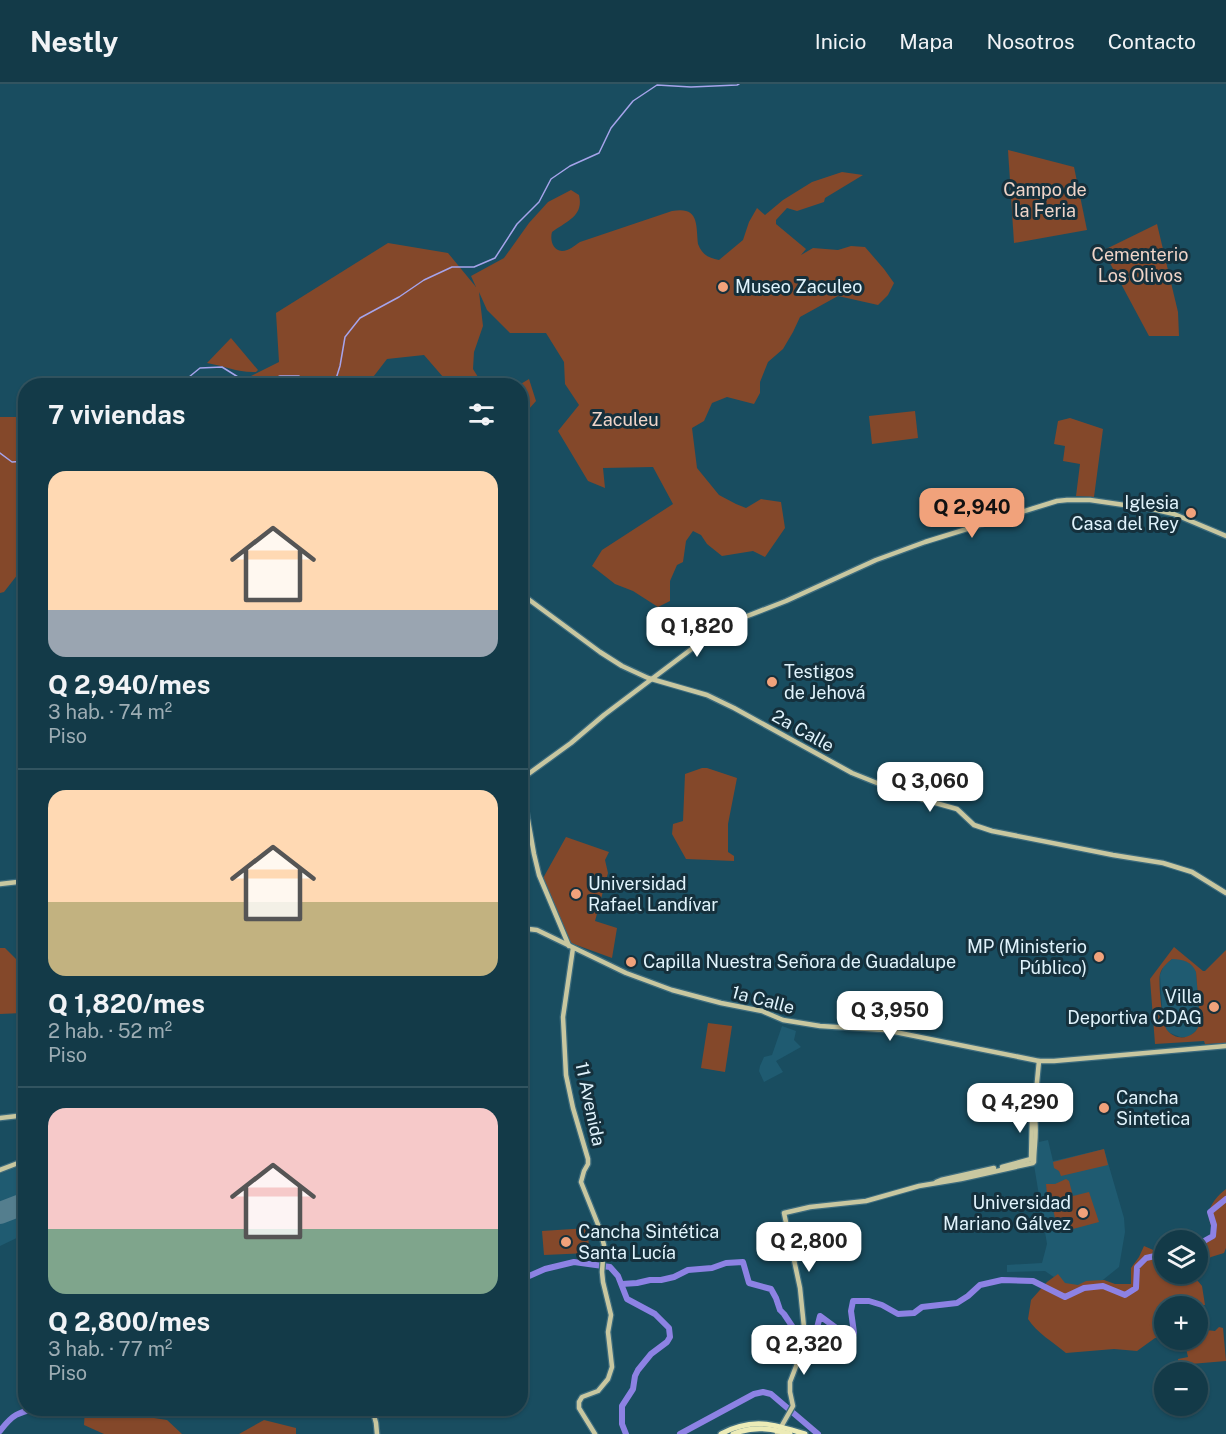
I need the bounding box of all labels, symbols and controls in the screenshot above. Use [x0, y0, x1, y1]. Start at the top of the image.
text: Nestly [30, 25, 118, 58]
text: Inicio [815, 29, 866, 54]
text: Mapa [899, 29, 953, 54]
text: Nosotros [986, 29, 1075, 54]
text: Contacto [1108, 29, 1196, 54]
park label: Campo de la Feria [1003, 179, 1087, 221]
park label: Cementerio Los Olivos [1092, 244, 1188, 286]
place label: Museo Zaculeo [735, 276, 862, 297]
marker: Museo Zaculeo [716, 280, 730, 294]
icon: filters [465, 398, 498, 431]
text: 7 viviendas [48, 399, 186, 430]
park label: Zaculeu [591, 409, 659, 430]
pin: Q 2,940 [917, 488, 1027, 539]
place label: Iglesia Casa del Rey [1071, 492, 1179, 534]
text: Q 2,940 [933, 495, 1011, 519]
marker: Iglesia Casa del Rey [1184, 506, 1198, 520]
icon: home [219, 510, 327, 618]
pin: Q 1,820 [642, 607, 752, 658]
text: Q 1,820 [660, 614, 734, 638]
place label: Testigos de Jehová [784, 661, 866, 703]
text: Q 2,940/mes [48, 669, 210, 700]
marker: Testigos de Jehová [765, 675, 779, 689]
text: 3 hab. · 74 m² [48, 700, 172, 724]
street label: 2a Calle [769, 705, 838, 756]
text: Piso [48, 724, 87, 748]
pin: Q 3,060 [875, 762, 985, 813]
text: Q 3,060 [891, 769, 969, 793]
icon: home [219, 829, 327, 937]
place label: Universidad Rafael Landívar [588, 873, 718, 915]
marker: Universidad Rafael Landívar [569, 887, 583, 901]
place label: MP (Ministerio Público) [967, 936, 1087, 978]
marker: MP (Ministerio Público) [1092, 950, 1106, 964]
place label: Capilla Nuestra Señora de Guadalupe [643, 951, 956, 972]
marker: Capilla Nuestra Señora de Guadalupe [624, 955, 638, 969]
street label: 1a Calle [729, 981, 797, 1018]
place label: Villa Deportiva CDAG [1067, 986, 1202, 1028]
text: Q 1,820/mes [48, 988, 205, 1019]
pin: Q 3,950 [835, 991, 945, 1042]
text: Q 3,950 [851, 998, 929, 1022]
marker: Villa Deportiva CDAG [1207, 1000, 1221, 1014]
text: 2 hab. · 52 m² [48, 1019, 172, 1043]
text: Piso [48, 1043, 87, 1067]
street label: 11 Avenida [571, 1060, 610, 1148]
pin: Q 4,290 [965, 1083, 1075, 1134]
place label: Cancha Sintetica [1116, 1087, 1190, 1129]
text: Q 4,290 [981, 1090, 1059, 1114]
marker: Cancha Sintetica [1097, 1101, 1111, 1115]
icon: home [219, 1147, 327, 1255]
place label: Universidad Mariano Gálvez [943, 1192, 1071, 1234]
marker: Universidad Mariano Gálvez [1076, 1206, 1090, 1220]
place label: Cancha Sintética Santa Lucía [578, 1221, 719, 1263]
pin: Q 2,800 [754, 1222, 864, 1273]
text: Q 2,800 [770, 1229, 848, 1253]
map controls [1154, 1230, 1208, 1416]
button: layers [1154, 1230, 1208, 1284]
marker: Cancha Sintética Santa Lucía [559, 1235, 573, 1249]
button: + [1154, 1296, 1208, 1350]
text: Q 2,800/mes [48, 1306, 210, 1337]
pin: Q 2,320 [749, 1325, 859, 1376]
text: Q 2,320 [765, 1332, 843, 1356]
text: 3 hab. · 77 m² [48, 1337, 172, 1361]
text: Piso [48, 1361, 87, 1385]
button: − [1154, 1362, 1208, 1416]

